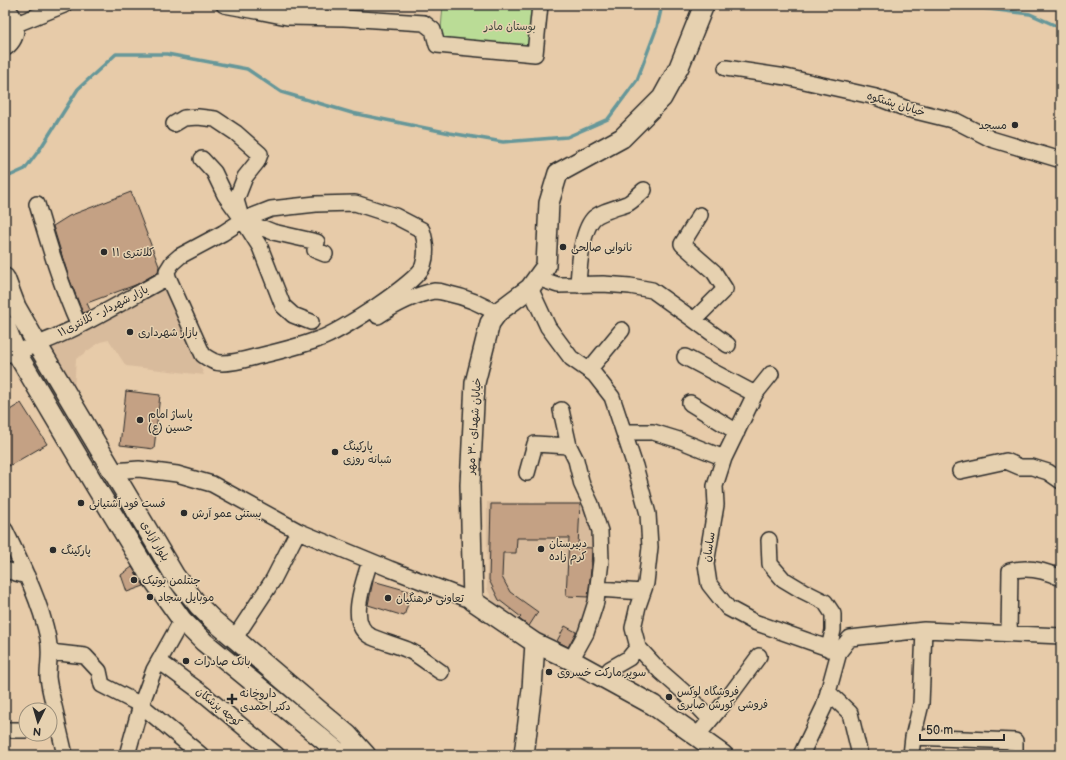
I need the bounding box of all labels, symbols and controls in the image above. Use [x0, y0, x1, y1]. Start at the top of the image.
park label: بوستان مادر [483, 20, 536, 34]
street label: خیابان پشتکوه [865, 89, 927, 120]
place label: مسجد [979, 119, 1007, 132]
marker: مسجد [1010, 120, 1020, 130]
place label: نانوایی صالحی [571, 241, 633, 255]
marker: نانوایی صالحی [558, 242, 568, 252]
place label: کلانتری ۱۱ [112, 246, 154, 259]
marker: کلانتری ۱۱ [99, 247, 109, 257]
street label: بازار شهردار - کلانتری۱۱ [56, 283, 151, 340]
place label: بازار شهرداری [138, 326, 198, 340]
marker: بازار شهرداری [125, 327, 135, 337]
street label: خیابان شهدای ۳۰ مهر [464, 377, 485, 476]
place label: پاساژ امام حسین (ع) [148, 408, 193, 436]
marker: پاساژ امام حسین (ع) [135, 415, 145, 425]
place label: پارکینگ شبانه روزی [343, 440, 392, 467]
marker: پارکینگ شبانه روزی [330, 447, 340, 457]
place label: فست فود آشتیانی [89, 497, 166, 511]
marker: فست فود آشتیانی [76, 498, 86, 508]
place label: بستنی عمو آرش [192, 507, 262, 521]
marker: بستنی عمو آرش [179, 508, 189, 518]
street label: بلوار آزادی [137, 518, 172, 564]
street label: ساسان [700, 531, 718, 563]
place label: دبیرستان کرم زاده [549, 537, 587, 565]
place label: پارکینگ [61, 544, 91, 557]
marker: دبیرستان کرم زاده [536, 544, 546, 554]
marker: پارکینگ [48, 545, 58, 555]
place label: جنتلمن بوتیک [142, 574, 201, 588]
marker: جنتلمن بوتیک [129, 575, 139, 585]
place label: موبایل سجاد [158, 591, 214, 605]
marker: موبایل سجاد [145, 592, 155, 602]
place label: تعاونی فرهنگیان [396, 592, 465, 606]
marker: تعاونی فرهنگیان [383, 593, 393, 603]
place label: بانک صادرات [194, 655, 250, 669]
marker: بانک صادرات [181, 656, 191, 666]
place label: سوپر مارکت خسروی [557, 666, 646, 680]
marker: سوپر مارکت خسروی [544, 667, 554, 677]
street label: کوچه پزشکان [193, 684, 245, 731]
place label: فروشگاه لوکس فروشی کورش صابری [677, 685, 768, 712]
place label: داروخانه دکتر احمدی [240, 687, 291, 713]
marker: فروشگاه لوکس فروشی کورش صابری [664, 692, 674, 702]
marker: داروخانه دکتر احمدی [227, 694, 237, 704]
north arrow [18, 702, 58, 742]
scale bar [920, 716, 1004, 742]
text: 50 m [926, 723, 953, 738]
text: N [32, 725, 42, 738]

